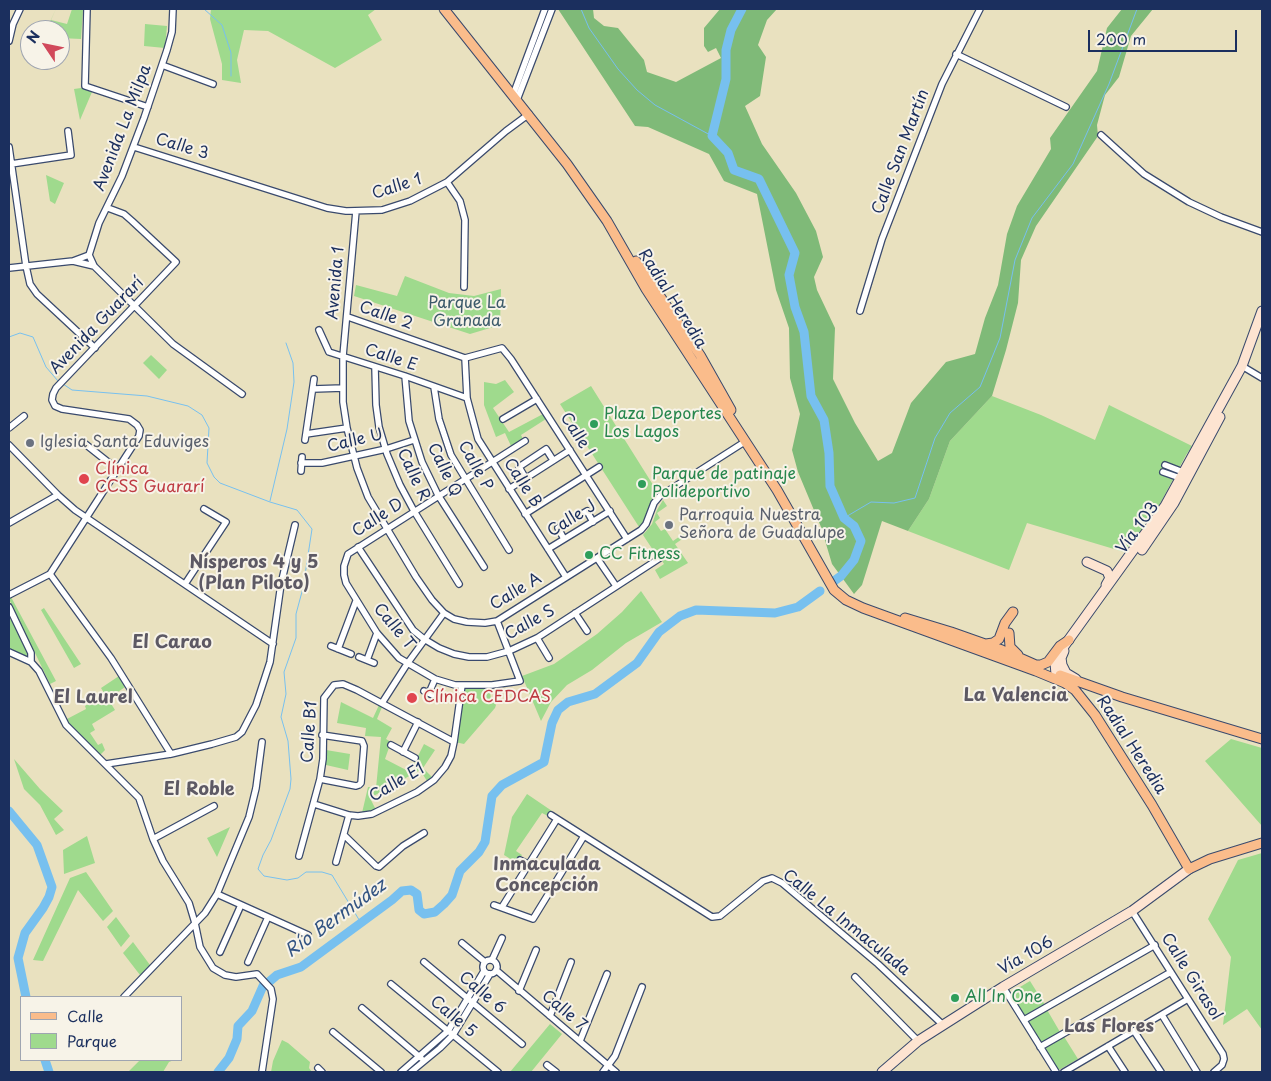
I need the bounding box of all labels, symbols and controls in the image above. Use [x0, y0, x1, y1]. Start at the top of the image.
north arrow [20, 20, 70, 70]
scale bar [1091, 20, 1240, 52]
text: N [21, 26, 45, 47]
text: 200 m [1096, 27, 1146, 50]
street label: Avenida La Milpa [90, 62, 156, 194]
street label: Calle San Martín [868, 87, 934, 217]
street label: Calle 3 [153, 130, 211, 164]
street label: Calle 1 [370, 170, 424, 204]
street label: Avenida 1 [323, 246, 349, 320]
street label: Radial Heredia [634, 246, 710, 352]
street label: Avenida Guararí [46, 274, 148, 378]
park label: Parque La Granada [428, 294, 506, 332]
street label: Calle 2 [357, 298, 415, 334]
street label: Calle E [362, 340, 420, 376]
place label: Plaza Deportes Los Lagos [604, 405, 721, 443]
street label: Calle I [556, 409, 598, 461]
marker: Plaza Deportes Los Lagos [588, 418, 600, 430]
street label: Calle U [325, 425, 385, 457]
place label: Iglesia Santa Eduviges [40, 433, 209, 453]
marker: Iglesia Santa Eduviges [24, 437, 36, 449]
street label: Calle P [454, 438, 496, 494]
street label: Calle Q [423, 440, 465, 500]
street label: Calle R [393, 446, 433, 504]
street label: Calle B [499, 455, 545, 511]
place label: Clínica CCSS Guararí [95, 460, 204, 498]
place label: Parque de patinaje Polideportivo [652, 465, 796, 503]
marker: Clínica CCSS Guararí [77, 472, 91, 486]
marker: Parque de patinaje Polideportivo [636, 478, 648, 490]
street label: Calle D [349, 494, 407, 542]
street label: Calle J [544, 497, 600, 541]
street label: Vía 103 [1113, 498, 1163, 558]
place label: Parroquia Nuestra Señora de Guadalupe [679, 506, 845, 544]
marker: Parroquia Nuestra Señora de Guadalupe [663, 519, 675, 531]
place label: CC Fitness [599, 545, 680, 565]
marker: CC Fitness [583, 549, 595, 561]
district label: Nísperos 4 y 5 (Plan Piloto) [190, 552, 318, 594]
street label: Calle A [487, 569, 545, 615]
street label: Calle T [369, 600, 419, 654]
street label: Calle S [502, 601, 558, 645]
district label: El Carao [132, 632, 212, 654]
district label: La Valencia [964, 685, 1068, 707]
district label: El Laurel [53, 687, 133, 709]
place label: Clínica CEDCAS [423, 688, 551, 708]
marker: Clínica CEDCAS [405, 691, 419, 705]
street label: Radial Heredia [1092, 692, 1170, 798]
street label: Calle B1 [298, 700, 322, 764]
street label: Calle E1 [366, 760, 428, 806]
district label: El Roble [163, 779, 235, 801]
district label: Inmaculada Concepción [493, 854, 601, 896]
street label: Calle La Inmaculada [779, 866, 913, 980]
water label: Río Bermúdez [281, 875, 391, 963]
street label: Calle Girasol [1157, 930, 1225, 1024]
street label: Vía 106 [995, 933, 1057, 979]
street label: Calle 6 [455, 968, 509, 1018]
street label: Calle 7 [537, 987, 591, 1035]
place label: All In One [965, 988, 1043, 1008]
street label: Calle 5 [426, 992, 480, 1042]
marker: All In One [949, 992, 961, 1004]
legend [20, 996, 182, 1061]
text: Calle [67, 1004, 104, 1027]
district label: Las Flores [1064, 1016, 1154, 1038]
text: Parque [67, 1029, 117, 1052]

